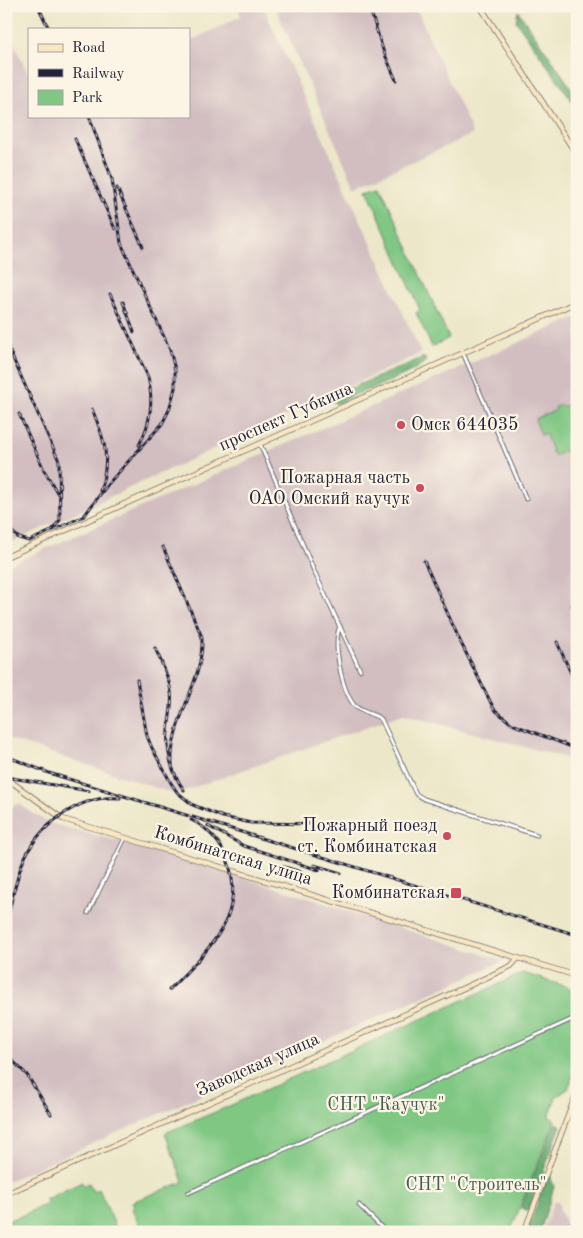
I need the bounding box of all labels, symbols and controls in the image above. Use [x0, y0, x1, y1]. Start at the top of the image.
legend [28, 28, 190, 118]
text: Road [72, 41, 106, 56]
text: Railway [72, 67, 125, 82]
text: Park [72, 91, 103, 106]
street label: проспект Губкина [216, 379, 356, 455]
place label: Омск 644035 [411, 416, 519, 434]
marker: Омск 644035 [395, 419, 407, 431]
place label: Пожарная часть ОАО Омский каучук [249, 469, 410, 508]
marker: Пожарная часть ОАО Омский каучук [414, 482, 426, 494]
place label: Пожарный поезд ст. Комбинатская [297, 817, 437, 856]
street label: Комбинатская улица [152, 823, 314, 889]
marker: Пожарный поезд ст. Комбинатская [441, 830, 453, 842]
place label: Комбинатская [332, 884, 445, 902]
marker: Комбинатская [449, 886, 463, 900]
street label: Заводская улица [194, 1030, 322, 1100]
park label: СНТ "Каучук" [327, 1096, 445, 1114]
park label: СНТ "Строитель" [405, 1176, 547, 1194]

